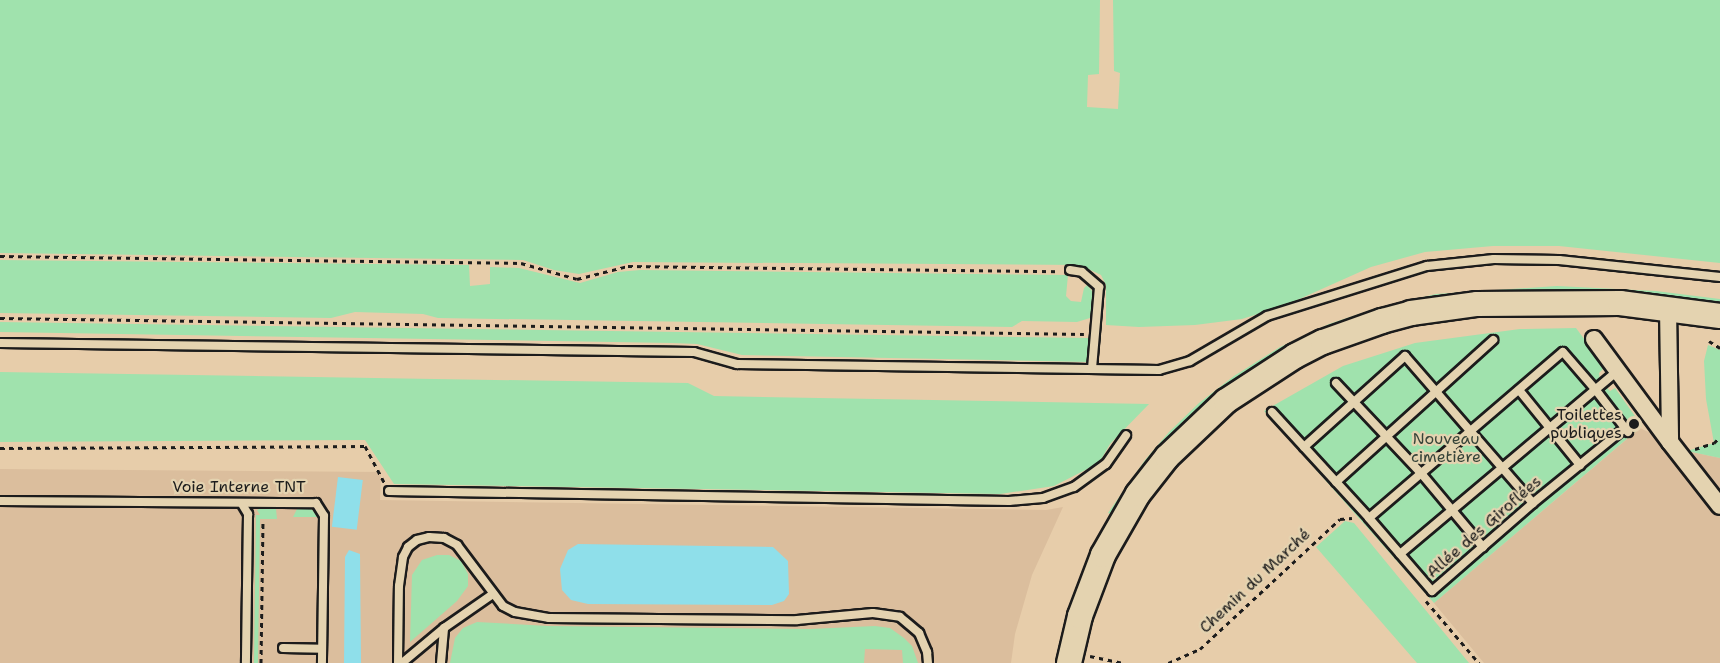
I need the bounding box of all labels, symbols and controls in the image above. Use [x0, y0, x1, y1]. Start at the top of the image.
place label: Toilettes publiques [1550, 405, 1622, 443]
marker: Toilettes publiques [1627, 417, 1641, 431]
park label: Nouveau cimetière [1411, 429, 1481, 467]
street label: Allée des Giroflées [1423, 472, 1545, 582]
street label: Voie Interne TNT [172, 477, 306, 497]
street label: Chemin du Marché [1196, 525, 1314, 637]

